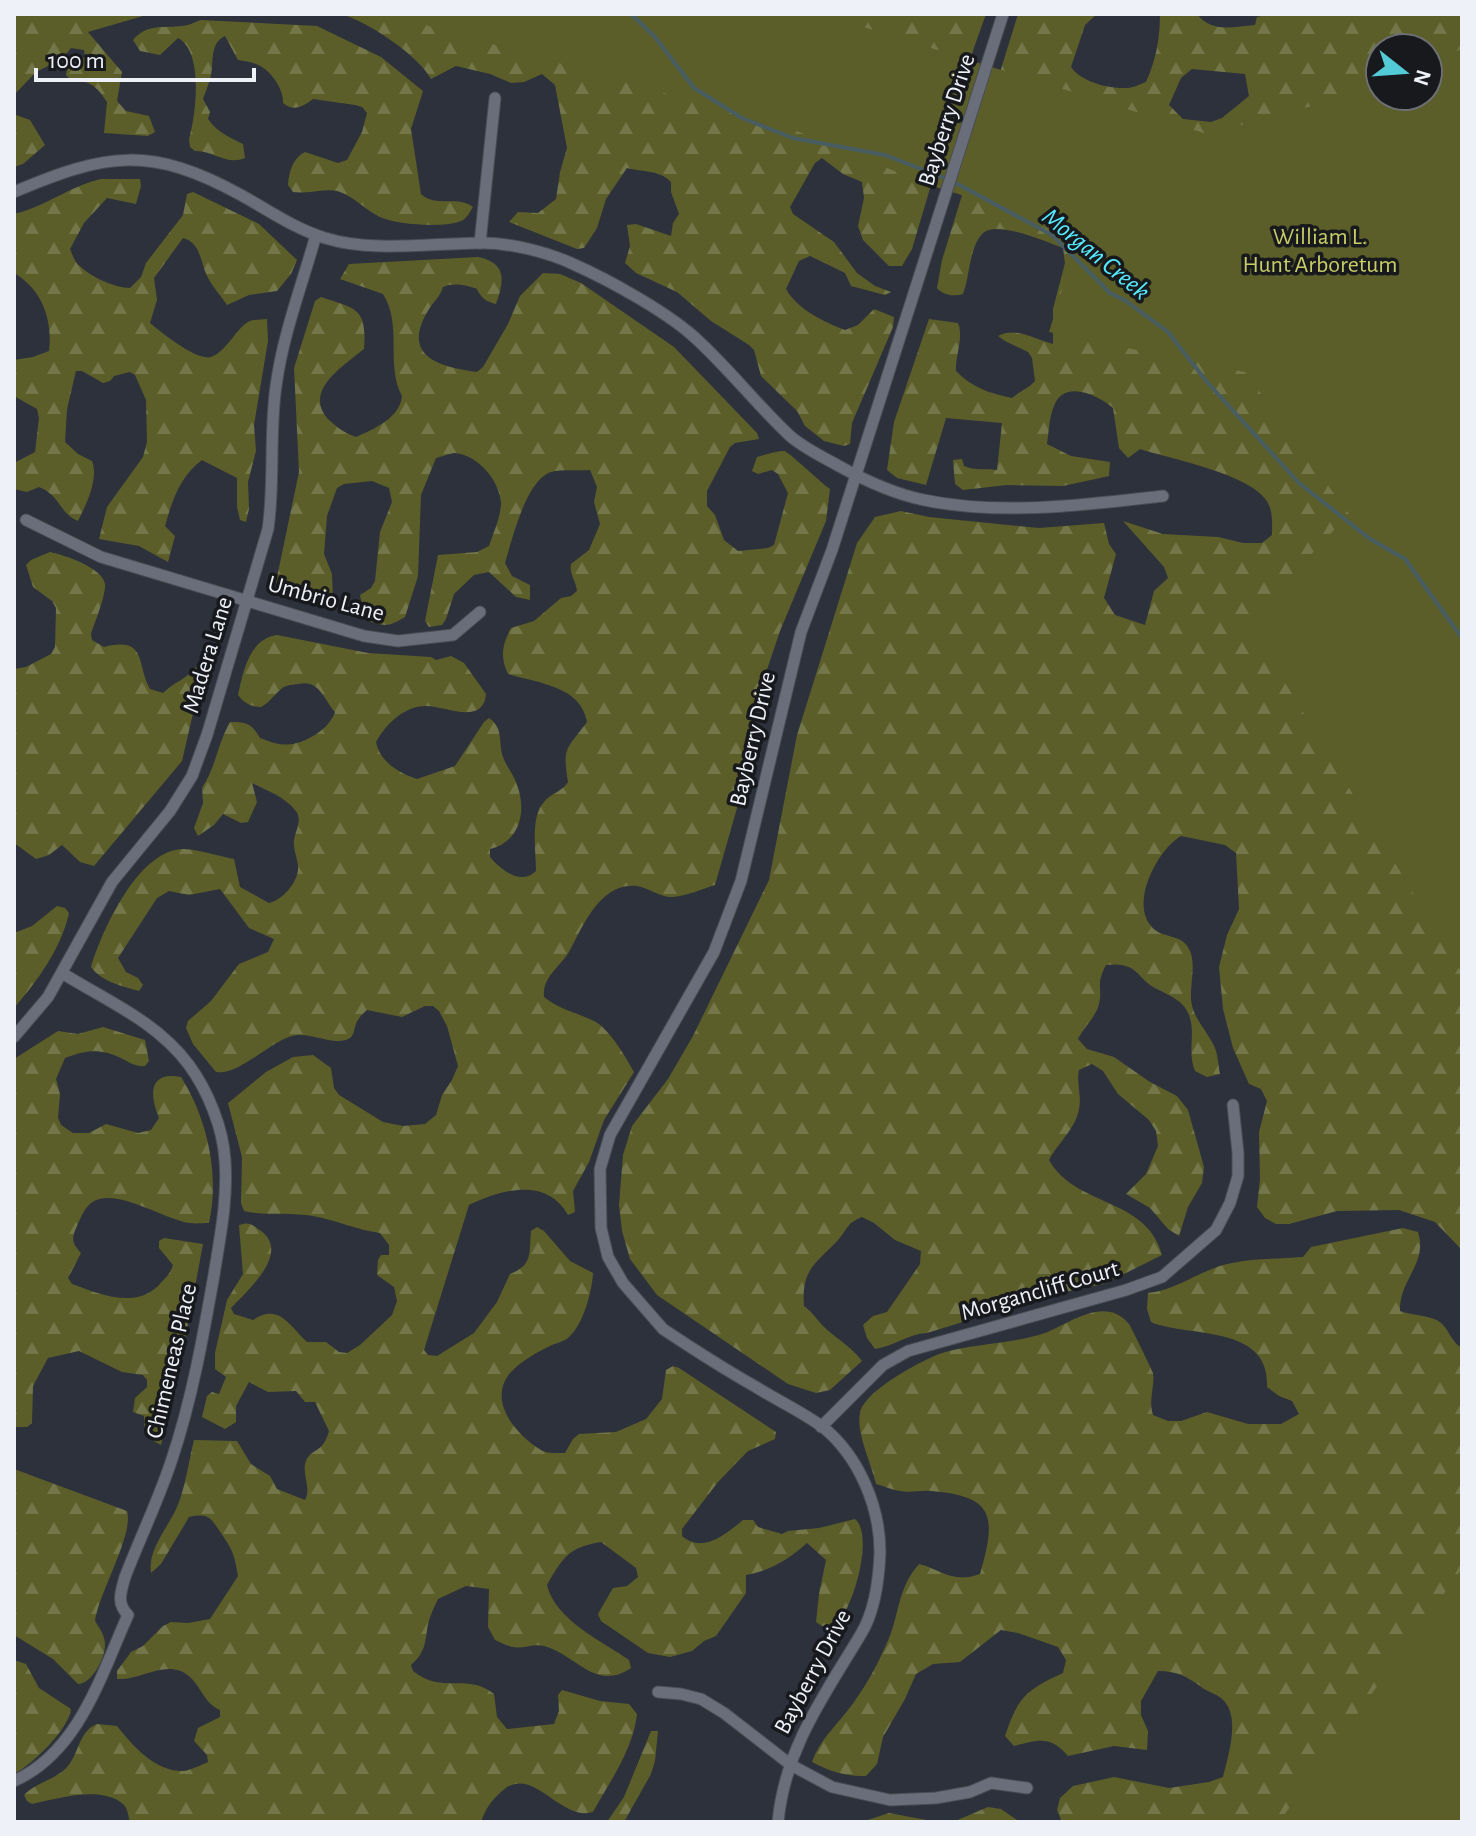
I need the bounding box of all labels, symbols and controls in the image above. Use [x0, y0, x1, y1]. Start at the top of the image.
scale bar [36, 32, 254, 82]
north arrow [1364, 32, 1444, 112]
text: 100 m [48, 49, 105, 73]
street label: Bayberry Drive [914, 51, 980, 189]
text: N [1409, 67, 1435, 88]
water label: Morgan Creek [1037, 203, 1155, 305]
park label: William L. Hunt Arboretum [1242, 225, 1398, 277]
street label: Umbrio Lane [265, 572, 387, 626]
street label: Madera Lane [179, 594, 237, 716]
street label: Bayberry Drive [726, 669, 780, 809]
street label: Morgancliff Court [958, 1257, 1122, 1325]
street label: Chimeneas Place [143, 1281, 201, 1441]
street label: Bayberry Drive [770, 1606, 856, 1738]

